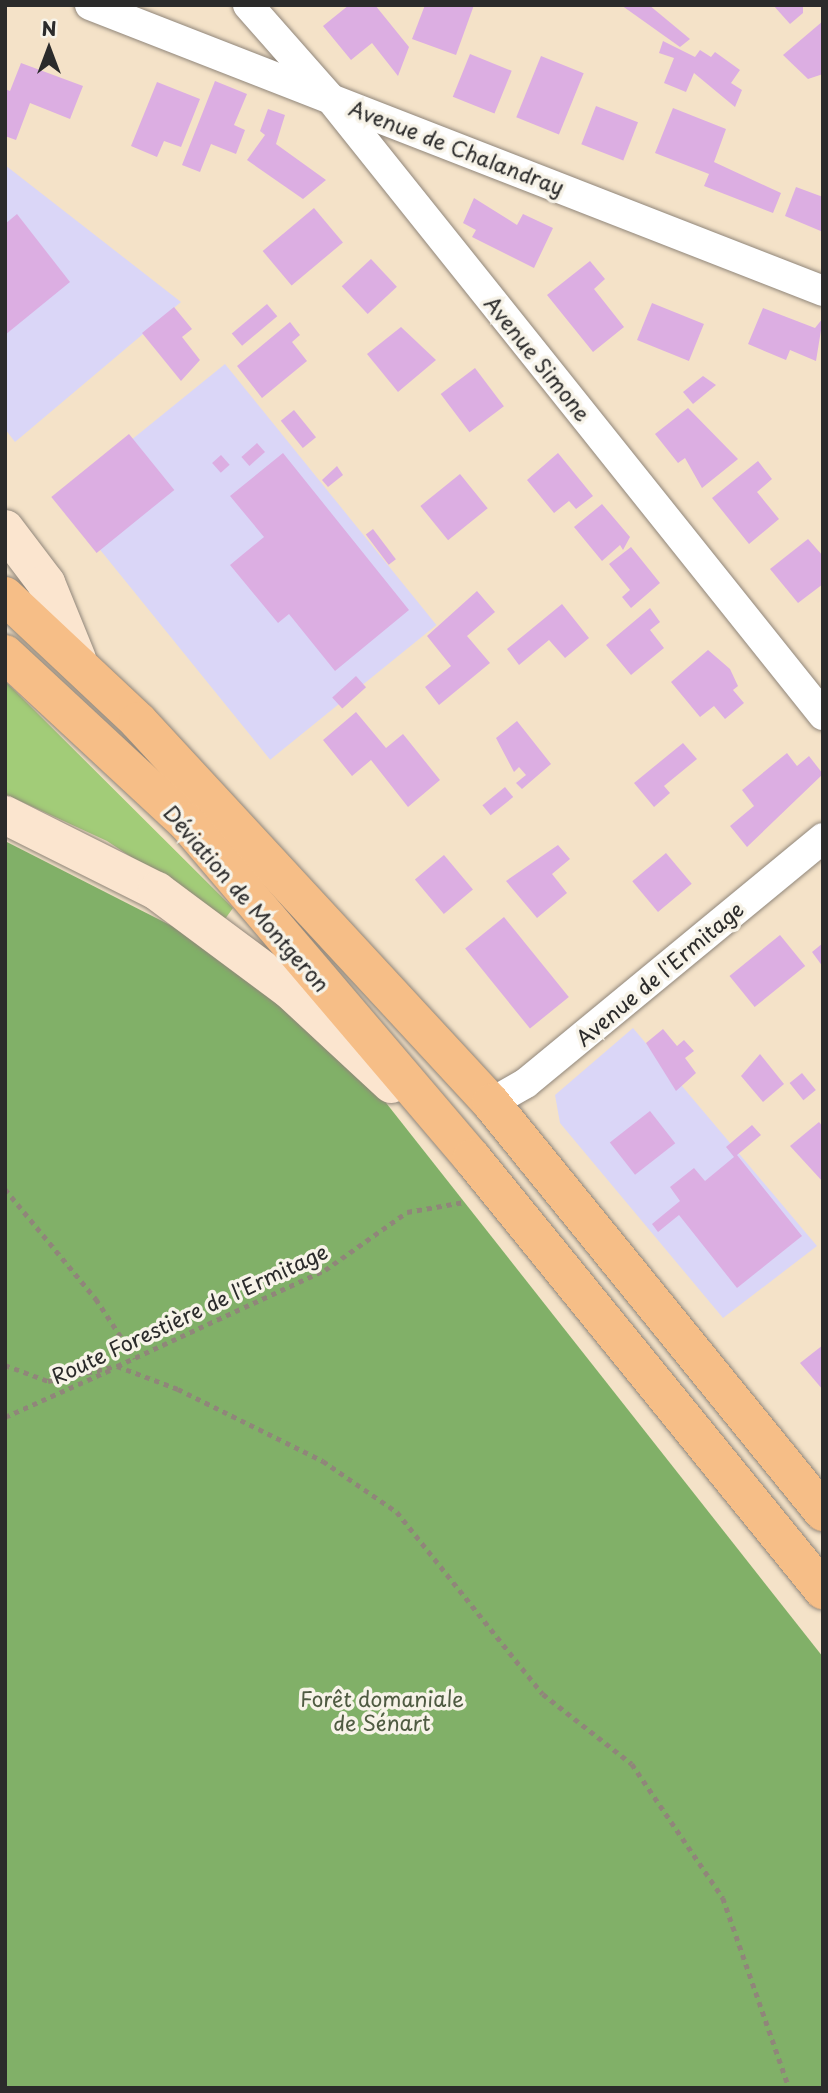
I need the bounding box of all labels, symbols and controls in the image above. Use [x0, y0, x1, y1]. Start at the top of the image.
north arrow [14, 14, 84, 84]
text: N [41, 14, 57, 42]
street label: Avenue de Chalandray [346, 94, 568, 200]
street label: Avenue Simone [480, 291, 596, 425]
street label: Déviation de Montgeron [159, 800, 335, 996]
street label: Avenue de l'Ermitage [570, 895, 748, 1051]
street label: Route Forestière de l'Ermitage [45, 1237, 333, 1389]
park label: Forêt domaniale de Sénart [300, 1685, 464, 1735]

